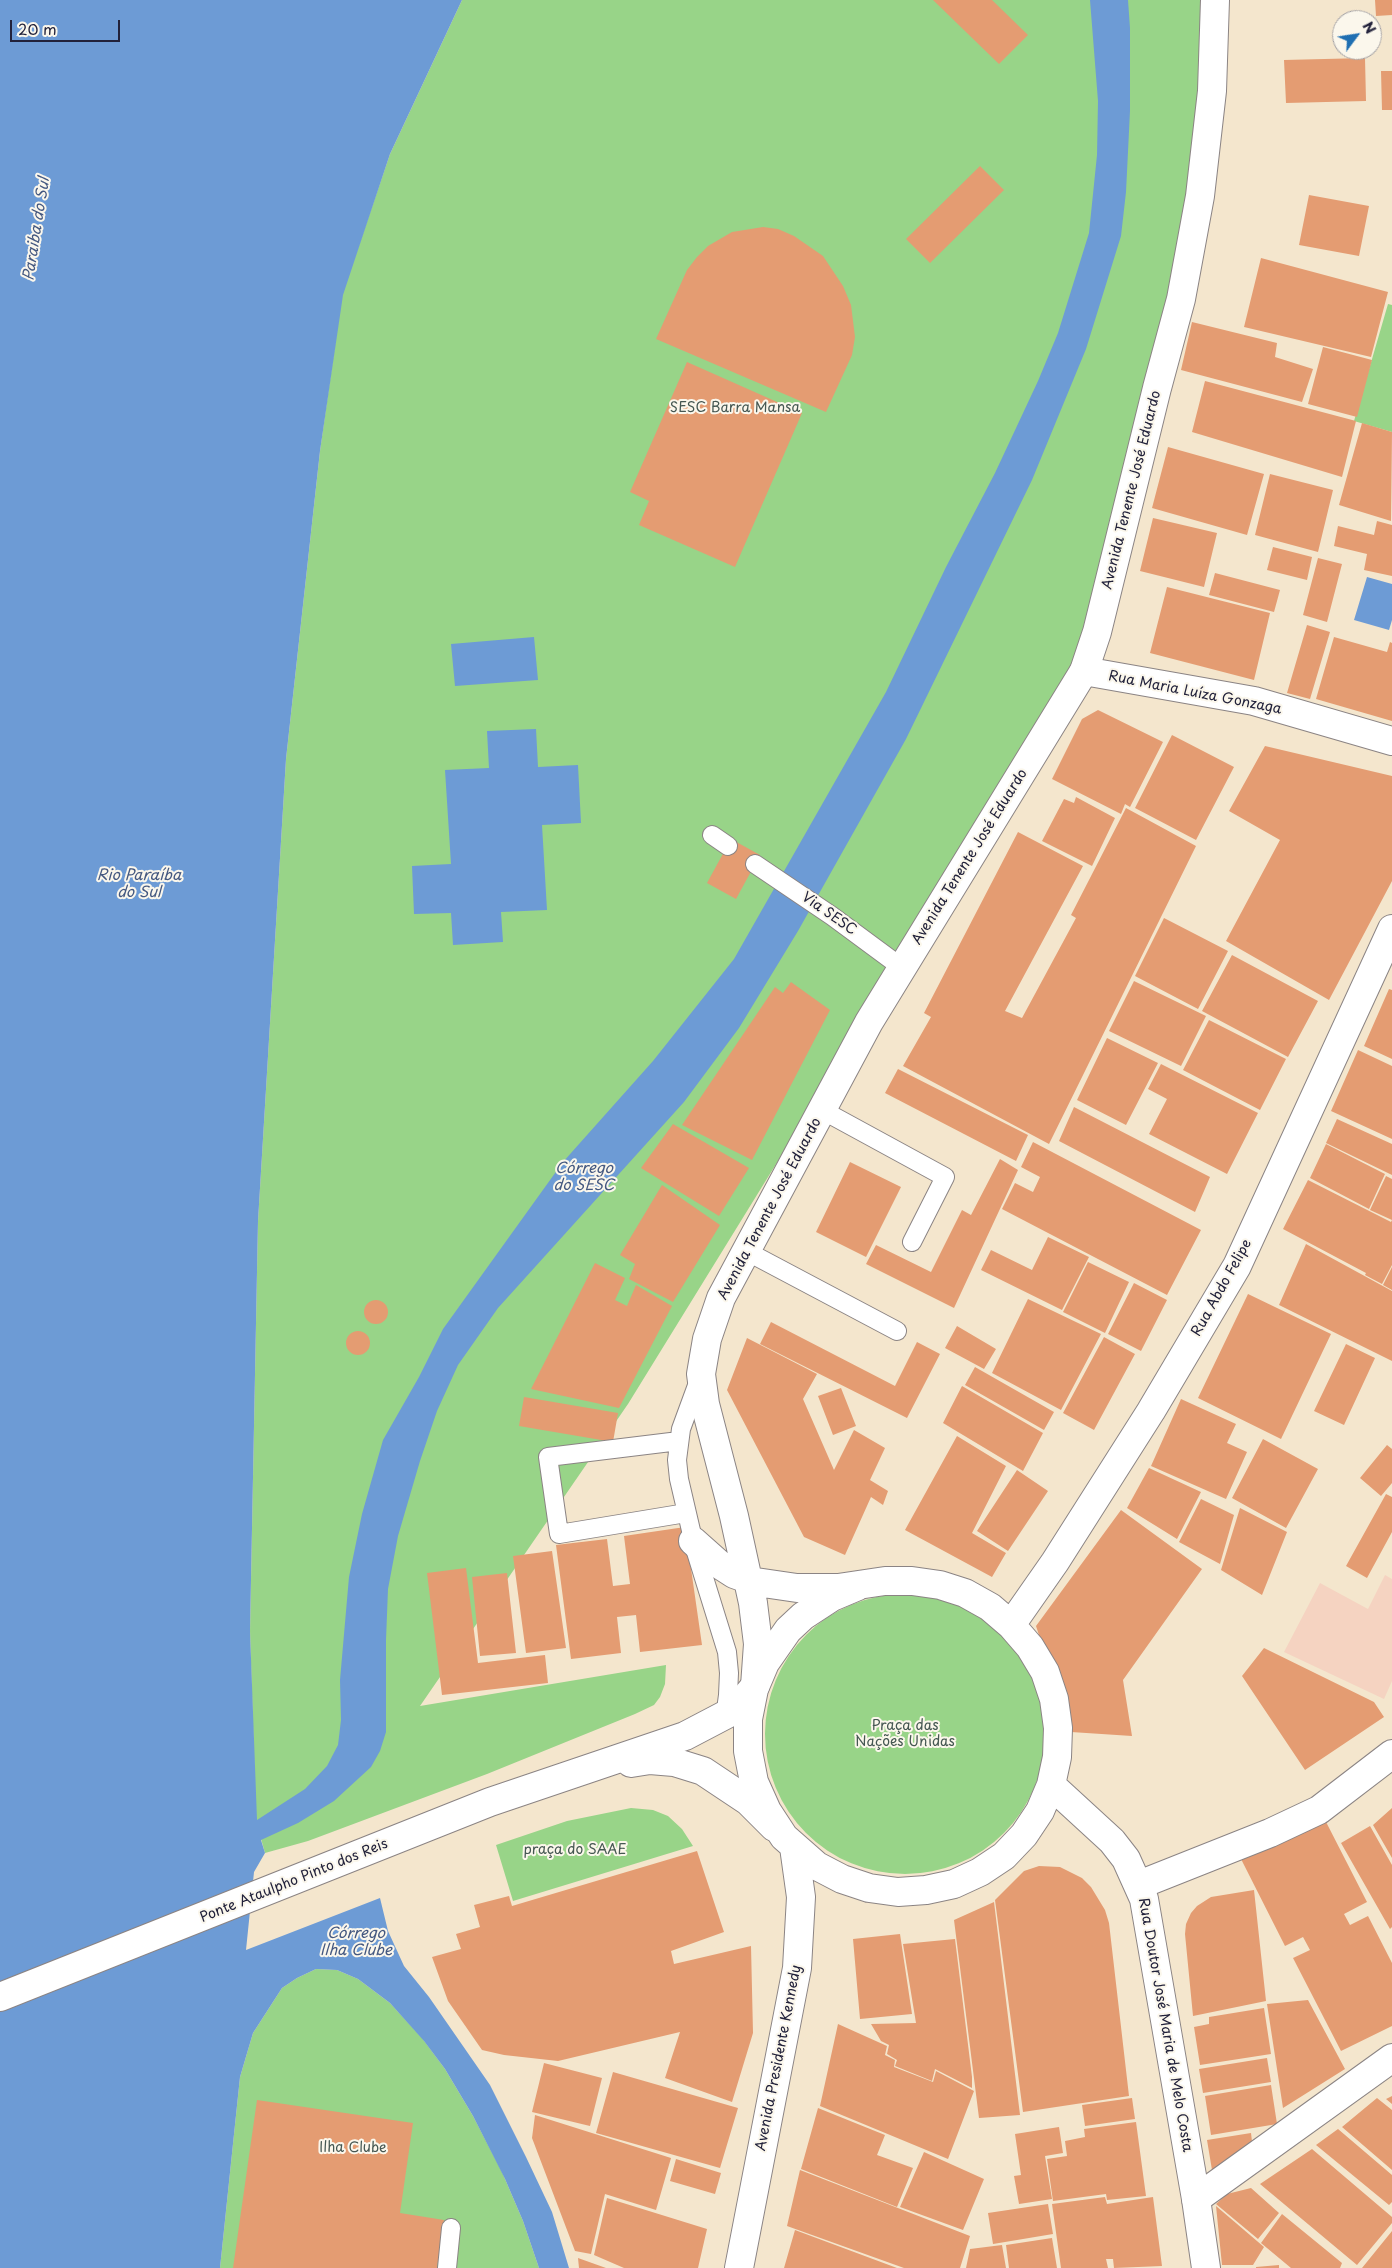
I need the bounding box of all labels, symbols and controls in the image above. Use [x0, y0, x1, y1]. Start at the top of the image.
scale bar [12, 10, 122, 42]
north arrow [1332, 10, 1382, 60]
text: 20 m [18, 17, 57, 40]
text: N [1358, 17, 1381, 38]
water label: Paraiba do Sul [20, 176, 54, 282]
street label: Avenida Tenente José Eduardo [1099, 389, 1165, 591]
park label: SESC Barra Mansa [670, 400, 800, 416]
street label: Rua Maria Luíza Gonzaga [1107, 668, 1283, 718]
street label: Avenida Tenente José Eduardo [909, 766, 1031, 948]
water label: Rio Paraíba do Sul [97, 867, 181, 902]
street label: Via SESC [798, 889, 860, 939]
street label: Avenida Tenente José Eduardo [715, 1115, 825, 1303]
water label: Córrego do SESC [554, 1160, 614, 1195]
street label: Rua Abdo Felipe [1188, 1237, 1256, 1339]
park label: Praça das Nações Unidas [855, 1718, 955, 1750]
street label: Ponte Ataulpho Pinto dos Reis [198, 1836, 390, 1926]
park label: praça do SAAE [523, 1842, 627, 1858]
street label: Rua Doutor José Maria de Melo Costa [1134, 1897, 1196, 2153]
water label: Córrego Ilha Clube [320, 1925, 392, 1960]
street label: Avenida Presidente Kennedy [753, 1964, 805, 2152]
park label: Ilha Clube [319, 2140, 387, 2156]

